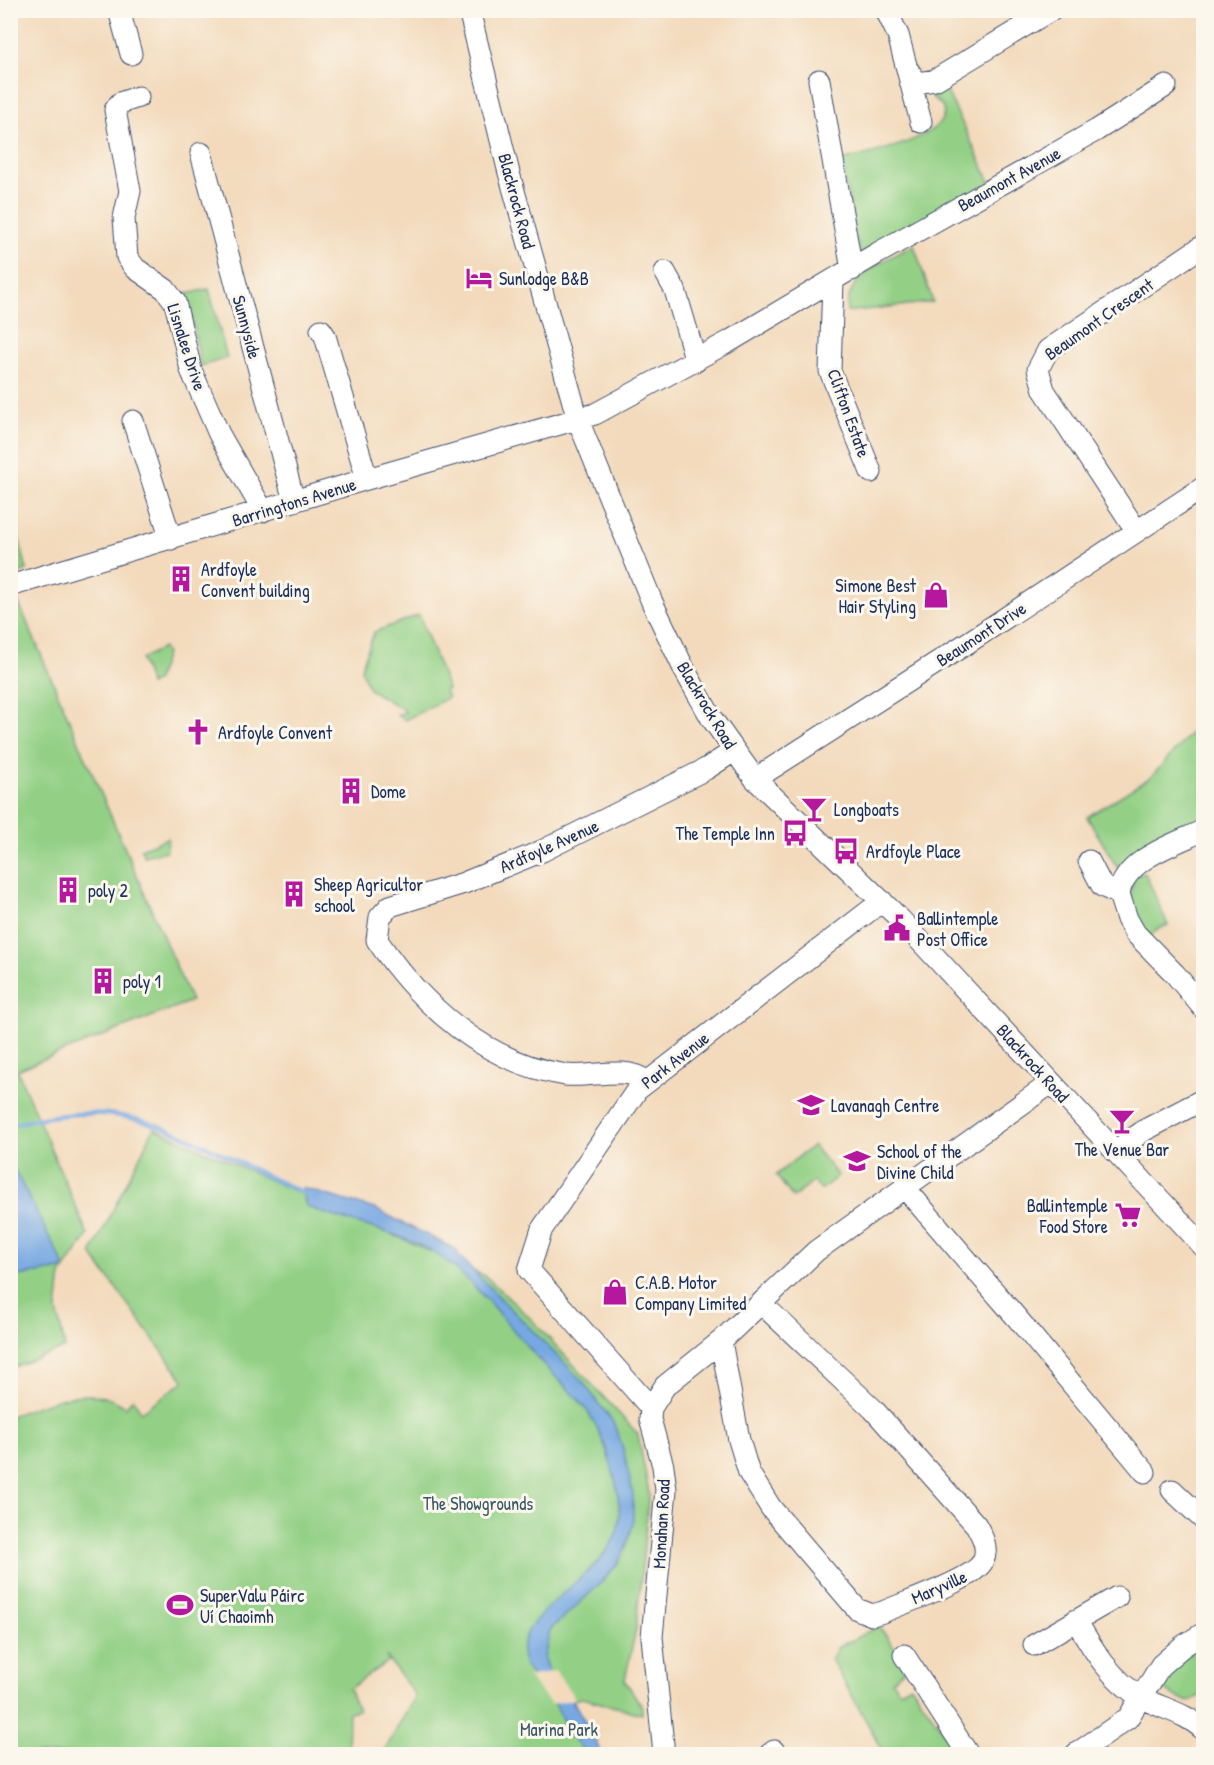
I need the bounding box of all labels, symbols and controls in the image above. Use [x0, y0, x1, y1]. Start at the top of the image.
street label: Beaumont Avenue [953, 140, 1065, 218]
street label: Blackrock Road [492, 151, 542, 251]
hotel icon: Sunlodge B&B [464, 263, 494, 293]
place label: Sunlodge B&B [499, 266, 589, 291]
street label: Beaumont Crescent [1039, 272, 1159, 366]
street label: Sunnyside [227, 293, 267, 361]
street label: Lisnalee Drive [161, 300, 213, 394]
street label: Clifton Estate [821, 365, 877, 461]
street label: Barringtons Avenue [229, 471, 359, 533]
place label: Ardfoyle Convent building [201, 557, 310, 603]
building icon: Ardfoyle Convent building [166, 564, 196, 594]
place label: Simone Best Hair Styling [835, 573, 917, 619]
shop icon: Simone Best Hair Styling [921, 580, 951, 610]
street label: Beaumont Drive [931, 596, 1031, 672]
street label: Blackrock Road [671, 657, 743, 753]
church icon: Ardfoyle Convent [183, 717, 213, 747]
place label: Ardfoyle Convent [218, 720, 333, 745]
building icon: Dome [336, 776, 366, 806]
place label: Dome [371, 779, 406, 804]
bar icon: Longboats [799, 794, 829, 824]
place label: Longboats [834, 797, 899, 822]
street label: Ardfoyle Avenue [496, 813, 602, 879]
bus stop icon: The Temple Inn [780, 818, 810, 848]
place label: The Temple Inn [676, 821, 775, 846]
bus stop icon: Ardfoyle Place [831, 836, 861, 866]
place label: Ardfoyle Place [866, 839, 961, 864]
place label: Sheep Agricultor school [314, 872, 423, 918]
building icon: poly 2 [53, 875, 83, 905]
place label: poly 2 [88, 878, 128, 903]
building icon: Sheep Agricultor school [279, 879, 309, 909]
place label: Ballintemple Post Office [917, 906, 998, 952]
public building icon: Ballintemple Post Office [882, 913, 912, 943]
building icon: poly 1 [88, 966, 118, 996]
place label: poly 1 [123, 969, 161, 994]
street label: Blackrock Road [991, 1018, 1075, 1108]
street label: Park Avenue [636, 1026, 714, 1094]
school or university icon: Lavanagh Centre [796, 1090, 826, 1120]
place label: Lavanagh Centre [831, 1093, 939, 1118]
bar icon: The Venue Bar [1107, 1106, 1137, 1136]
place label: The Venue Bar [1075, 1137, 1169, 1162]
place label: School of the Divine Child [877, 1139, 962, 1185]
school or university icon: School of the Divine Child [842, 1146, 872, 1176]
place label: Ballintemple Food Store [1027, 1193, 1108, 1239]
supermarket icon: Ballintemple Food Store [1113, 1200, 1143, 1230]
place label: C.A.B. Motor Company Limited [635, 1270, 746, 1316]
shop icon: C.A.B. Motor Company Limited [600, 1277, 630, 1307]
street label: Monahan Road [646, 1479, 676, 1569]
park label: The Showgrounds [423, 1491, 533, 1516]
street label: Maryville [907, 1564, 971, 1610]
place label: SuperValu Páirc Uí Chaoimh [200, 1583, 304, 1629]
sports icon: SuperValu Páirc Uí Chaoimh [165, 1590, 195, 1620]
park label: Marina Park [520, 1717, 599, 1742]

